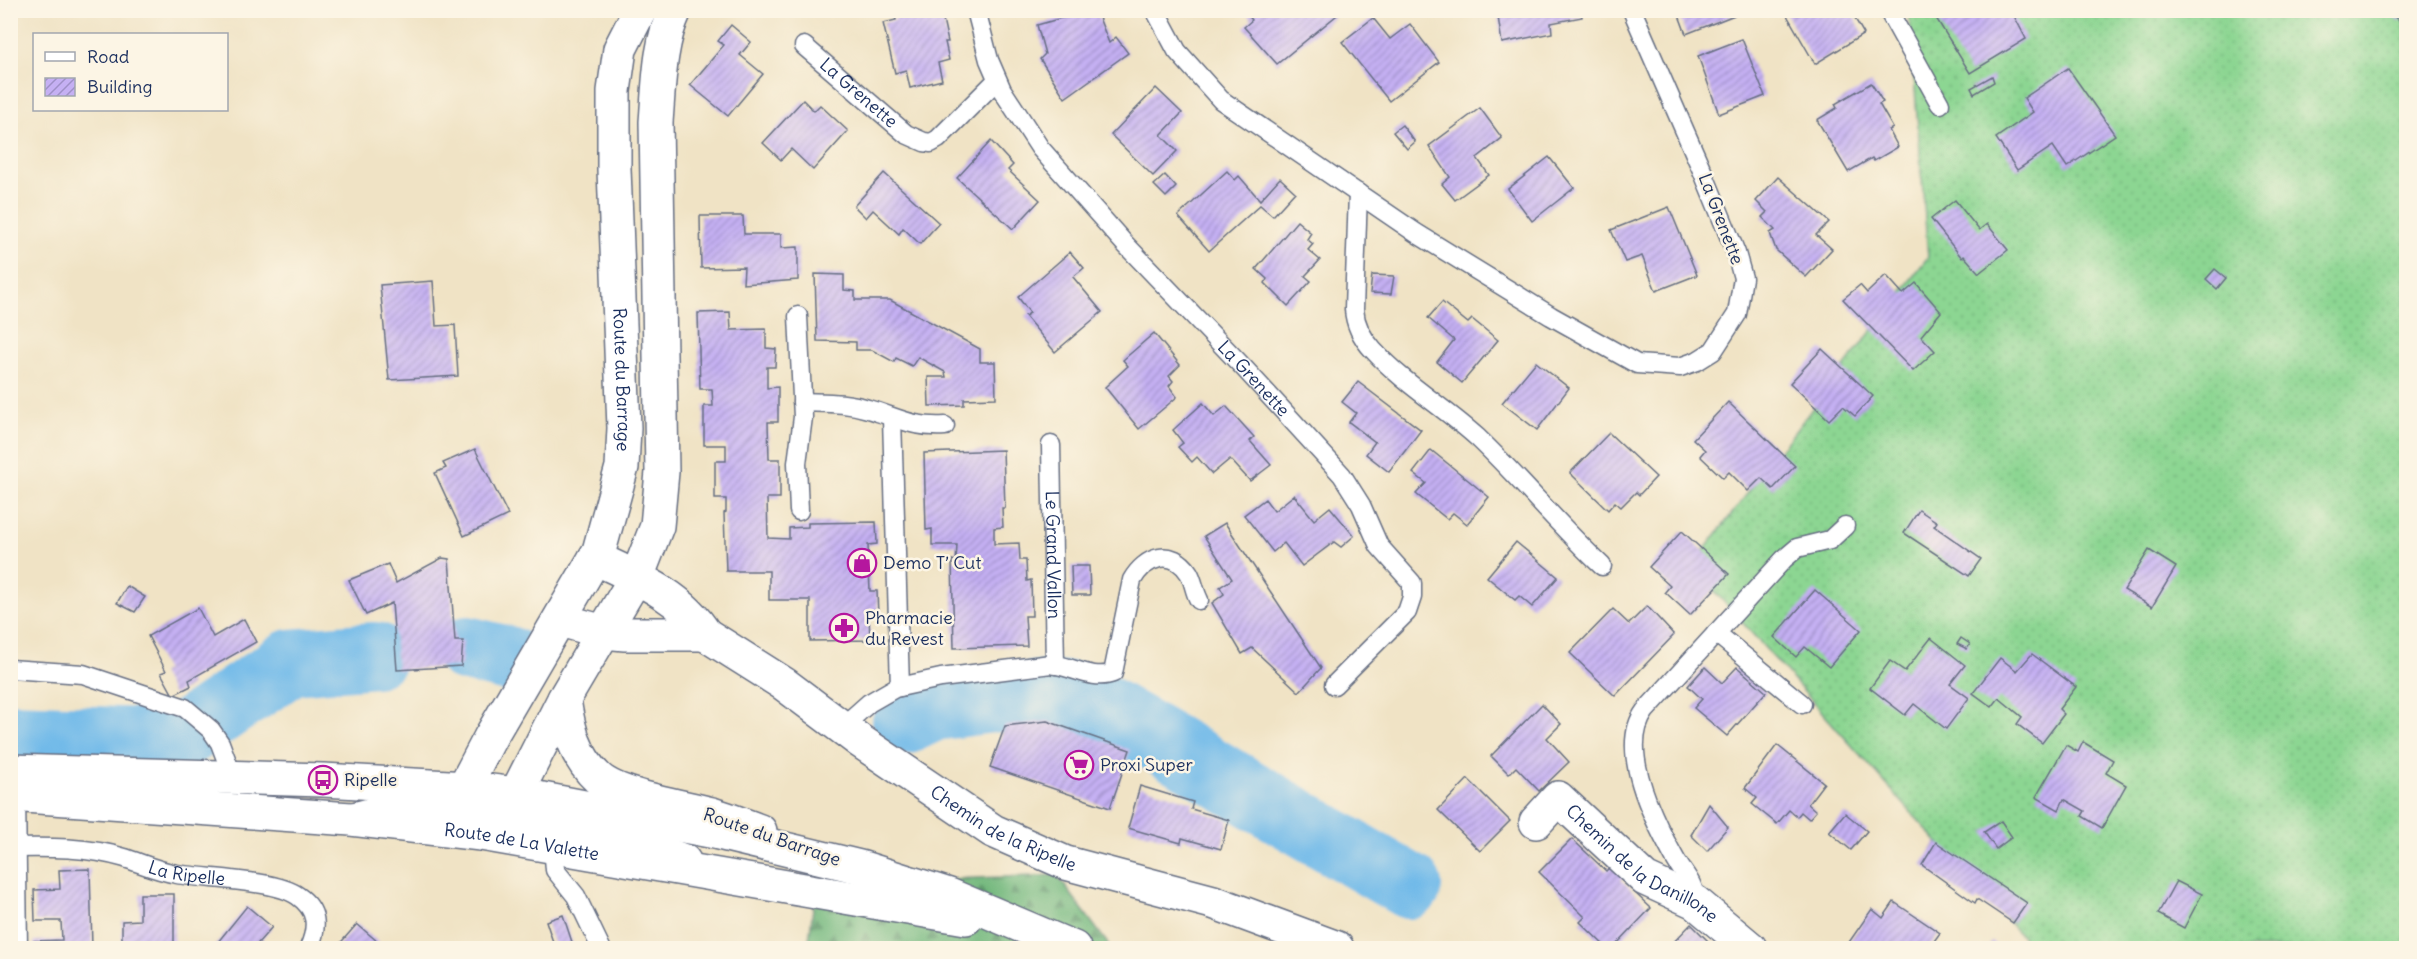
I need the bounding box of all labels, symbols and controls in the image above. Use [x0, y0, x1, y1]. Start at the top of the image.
legend [33, 33, 228, 111]
text: Road [87, 45, 130, 68]
street label: La Grenette [815, 53, 903, 133]
text: Building [87, 75, 152, 98]
street label: La Grenette [1694, 170, 1749, 268]
street label: Route du Barrage [608, 307, 636, 452]
street label: La Grenette [1213, 335, 1295, 421]
street label: Le Grand Vallon [1041, 491, 1066, 619]
shop icon: Demo T’ Cut [846, 547, 878, 579]
place label: Demo T’ Cut [883, 551, 981, 574]
place label: Pharmacie du Revest [865, 606, 953, 650]
pharmacy icon: Pharmacie du Revest [828, 612, 860, 644]
supermarket icon: Proxi Super [1063, 749, 1095, 781]
place label: Proxi Super [1100, 753, 1193, 776]
bus stop icon: Ripelle [307, 764, 339, 796]
place label: Ripelle [344, 768, 397, 791]
street label: Chemin de la Ripelle [926, 780, 1078, 876]
street label: Chemin de la Danillone [1561, 799, 1723, 927]
street label: Route du Barrage [700, 802, 844, 871]
street label: Route de La Valette [443, 818, 601, 865]
street label: La Ripelle [145, 855, 226, 890]

